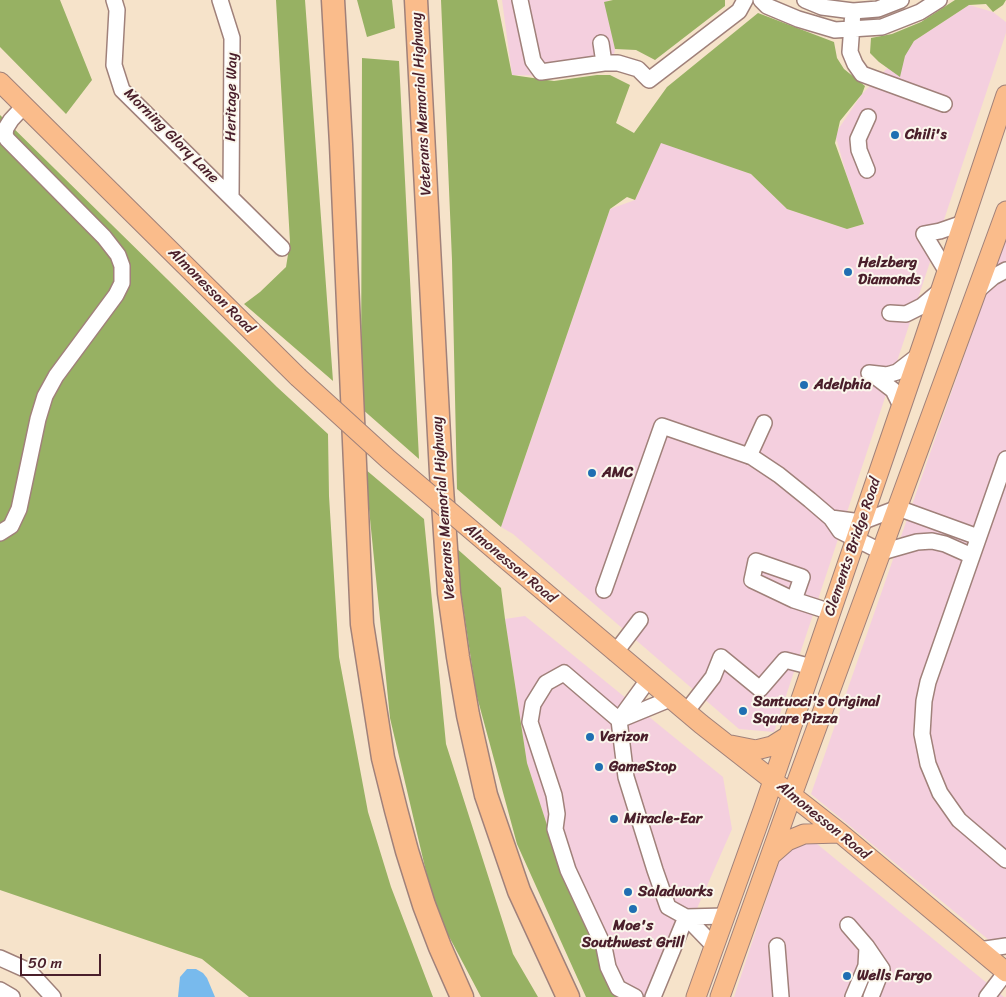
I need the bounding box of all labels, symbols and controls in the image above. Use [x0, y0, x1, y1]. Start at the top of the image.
street label: Veterans Memorial Highway [408, 12, 436, 196]
street label: Heritage Way [222, 52, 242, 142]
street label: Morning Glory Lane [120, 85, 222, 187]
place label: Chili's [905, 126, 947, 144]
marker: Chili's [889, 129, 901, 141]
street label: Almonesson Road [164, 244, 258, 338]
place label: Helzberg Diamonds [858, 254, 920, 289]
marker: Helzberg Diamonds [842, 266, 854, 278]
place label: Adelphia [814, 376, 871, 394]
marker: Adelphia [798, 379, 810, 391]
street label: Veterans Memorial Highway [429, 416, 459, 600]
place label: AMC [602, 464, 633, 482]
marker: AMC [586, 467, 598, 479]
street label: Clements Bridge Road [821, 475, 885, 619]
street label: Almonesson Road [460, 520, 560, 608]
place label: Santucci's Original Square Pizza [753, 693, 880, 728]
marker: Santucci's Original Square Pizza [737, 705, 749, 717]
place label: Verizon [600, 728, 648, 746]
marker: Verizon [584, 731, 596, 743]
place label: GameStop [609, 758, 676, 776]
marker: GameStop [593, 761, 605, 773]
street label: Almonesson Road [773, 778, 873, 864]
place label: Miracle-Ear [624, 810, 702, 828]
marker: Miracle-Ear [608, 813, 620, 825]
place label: Saladworks [638, 883, 713, 901]
marker: Saladworks [622, 886, 634, 898]
marker: Moe's Southwest Grill [627, 903, 639, 915]
place label: Moe's Southwest Grill [582, 917, 684, 952]
scale bar [22, 944, 104, 976]
text: 50 m [28, 950, 62, 976]
place label: Wells Fargo [857, 967, 932, 985]
marker: Wells Fargo [841, 970, 853, 982]

